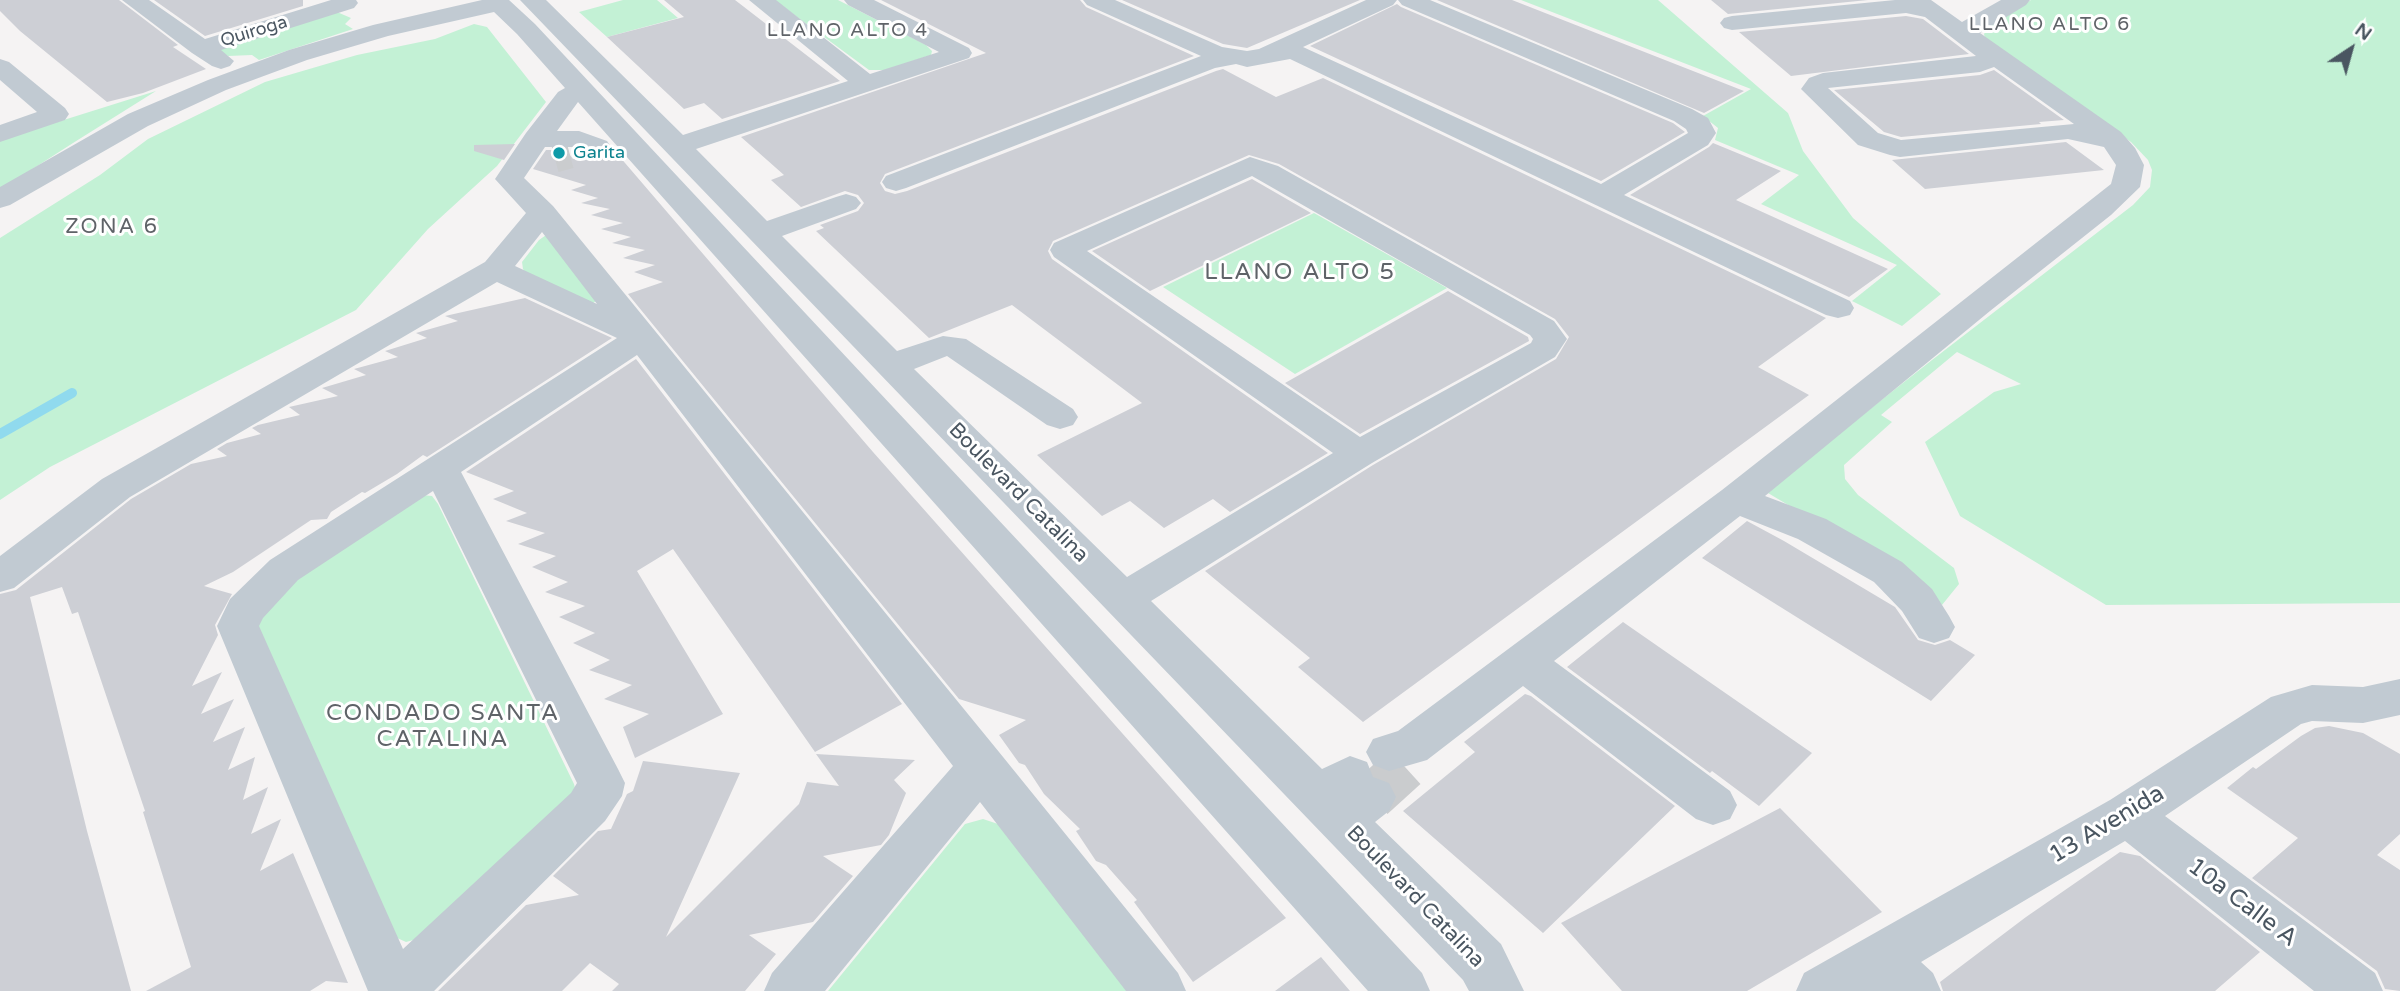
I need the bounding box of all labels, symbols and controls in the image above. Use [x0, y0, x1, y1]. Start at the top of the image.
street label: Quiroga [218, 12, 290, 52]
district label: LLANO ALTO 6 [1970, 14, 2130, 36]
north arrow [2316, 14, 2386, 84]
text: N [2351, 19, 2376, 45]
district label: LLANO ALTO 4 [768, 20, 928, 42]
place label: Garita [573, 142, 625, 164]
marker: Garita [551, 145, 567, 161]
district label: ZONA 6 [66, 214, 158, 240]
district label: LLANO ALTO 5 [1206, 259, 1394, 287]
street label: Boulevard Catalina [943, 418, 1093, 568]
district label: CONDADO SANTA CATALINA [328, 700, 558, 754]
street label: 13 Avenida [2044, 779, 2170, 871]
street label: Boulevard Catalina [1341, 821, 1489, 973]
street label: 10a Calle A [2182, 852, 2302, 954]

